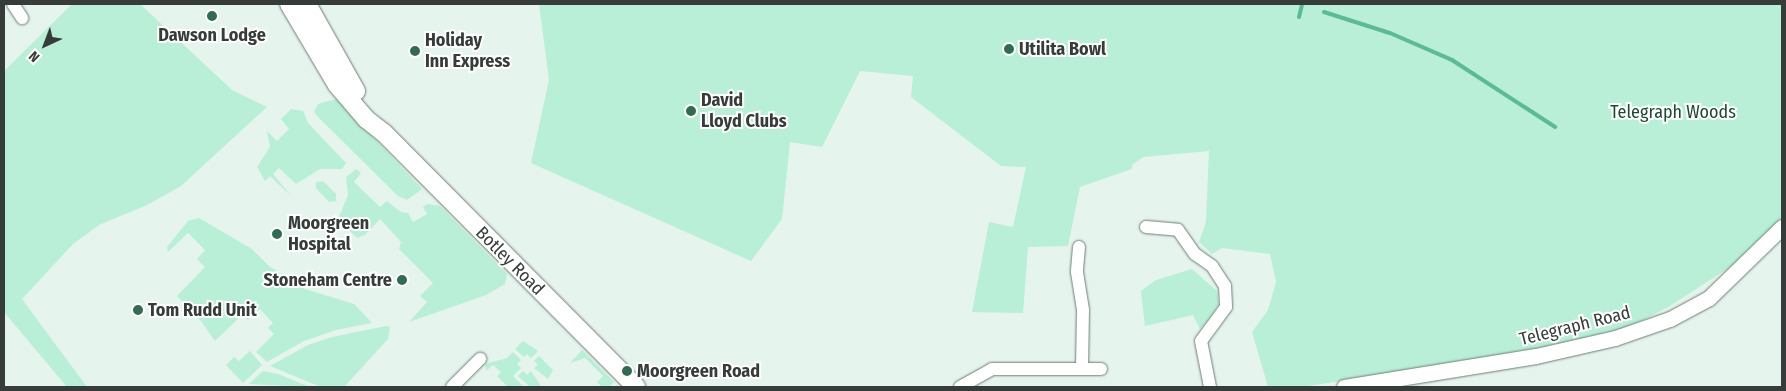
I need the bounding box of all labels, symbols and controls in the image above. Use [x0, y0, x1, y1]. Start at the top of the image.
marker: Dawson Lodge [206, 10, 218, 22]
north arrow [20, 20, 70, 70]
place label: Dawson Lodge [158, 24, 266, 46]
place label: Holiday Inn Express [425, 30, 510, 72]
place label: Utilita Bowl [1019, 38, 1106, 60]
marker: Utilita Bowl [1003, 43, 1015, 55]
marker: Holiday Inn Express [409, 45, 421, 57]
text: N [26, 47, 43, 65]
place label: David Lloyd Clubs [701, 90, 787, 132]
park label: Telegraph Woods [1610, 101, 1736, 123]
marker: David Lloyd Clubs [685, 105, 697, 117]
place label: Moorgreen Hospital [288, 213, 369, 255]
street label: Botley Road [471, 222, 549, 300]
marker: Moorgreen Hospital [270, 227, 284, 241]
place label: Stoneham Centre [263, 269, 392, 291]
marker: Stoneham Centre [396, 274, 408, 286]
place label: Tom Rudd Unit [148, 299, 257, 321]
street label: Telegraph Road [1517, 302, 1633, 350]
marker: Tom Rudd Unit [132, 304, 144, 316]
place label: Moorgreen Road [637, 360, 760, 382]
marker: Moorgreen Road [621, 365, 633, 377]

